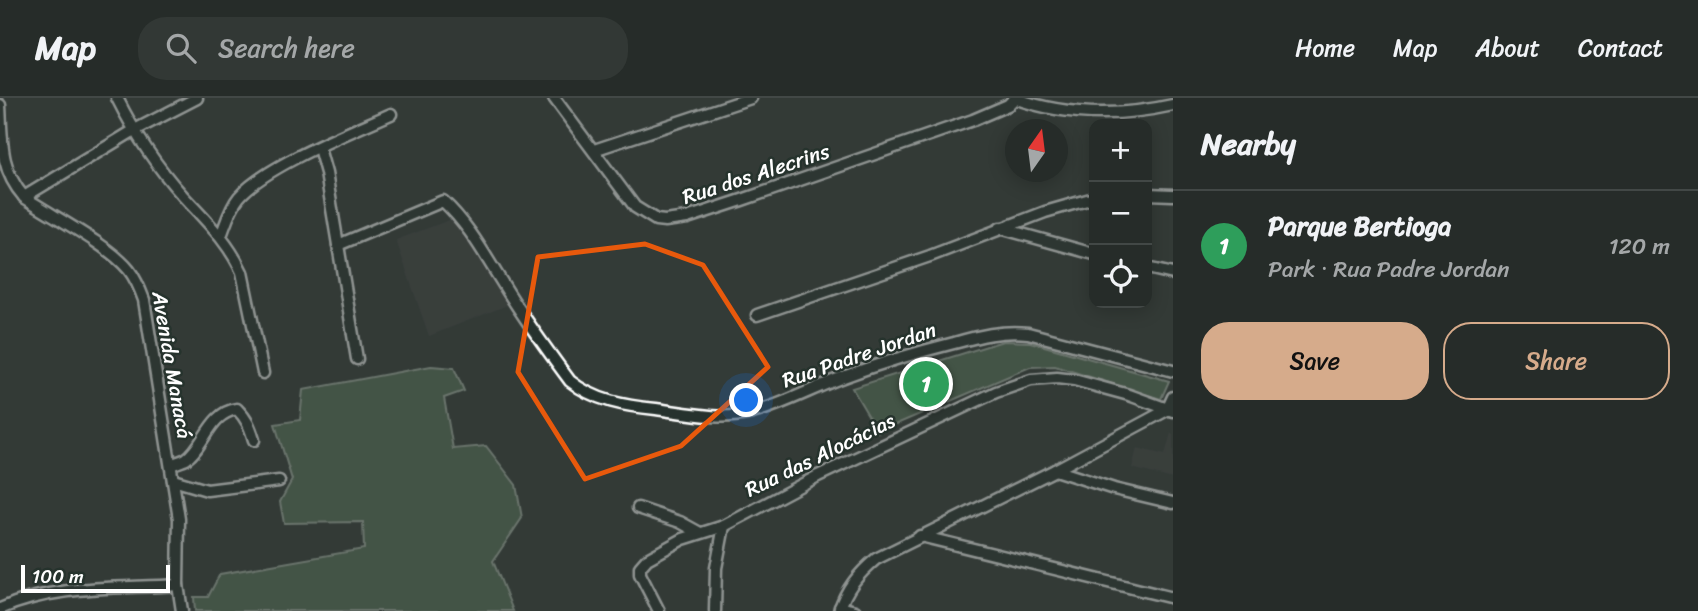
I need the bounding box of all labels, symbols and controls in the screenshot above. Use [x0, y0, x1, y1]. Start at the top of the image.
search box [138, 17, 628, 80]
text: Map [35, 19, 96, 77]
text: Search here [218, 25, 355, 71]
text: Home [1295, 27, 1355, 69]
text: Map [1393, 27, 1437, 69]
text: About [1475, 27, 1540, 69]
text: Contact [1578, 27, 1663, 69]
icon: search [162, 29, 200, 67]
text: Nearby [1201, 117, 1296, 171]
north arrow [1005, 119, 1068, 182]
map controls [1089, 119, 1152, 308]
button: + [1089, 119, 1152, 182]
street label: Rua dos Alecrins [677, 132, 835, 216]
button: − [1089, 182, 1152, 245]
text: Parque Bertioga [1268, 203, 1451, 249]
text: 1 [1219, 226, 1229, 267]
text: 120 m [1609, 226, 1670, 267]
button: locate [1089, 245, 1152, 308]
text: Park · Rua Padre Jordan [1268, 249, 1509, 290]
street label: Avenida Manacá [140, 287, 204, 442]
street label: Rua Padre Jordan [777, 311, 941, 399]
button: Save [1201, 322, 1429, 400]
button: Share [1443, 322, 1670, 400]
pin: 1 [903, 358, 949, 410]
your location [729, 383, 763, 417]
street label: Rua das Alocácias [738, 402, 902, 508]
text: 100 m [32, 560, 84, 593]
scale bar [21, 562, 170, 594]

